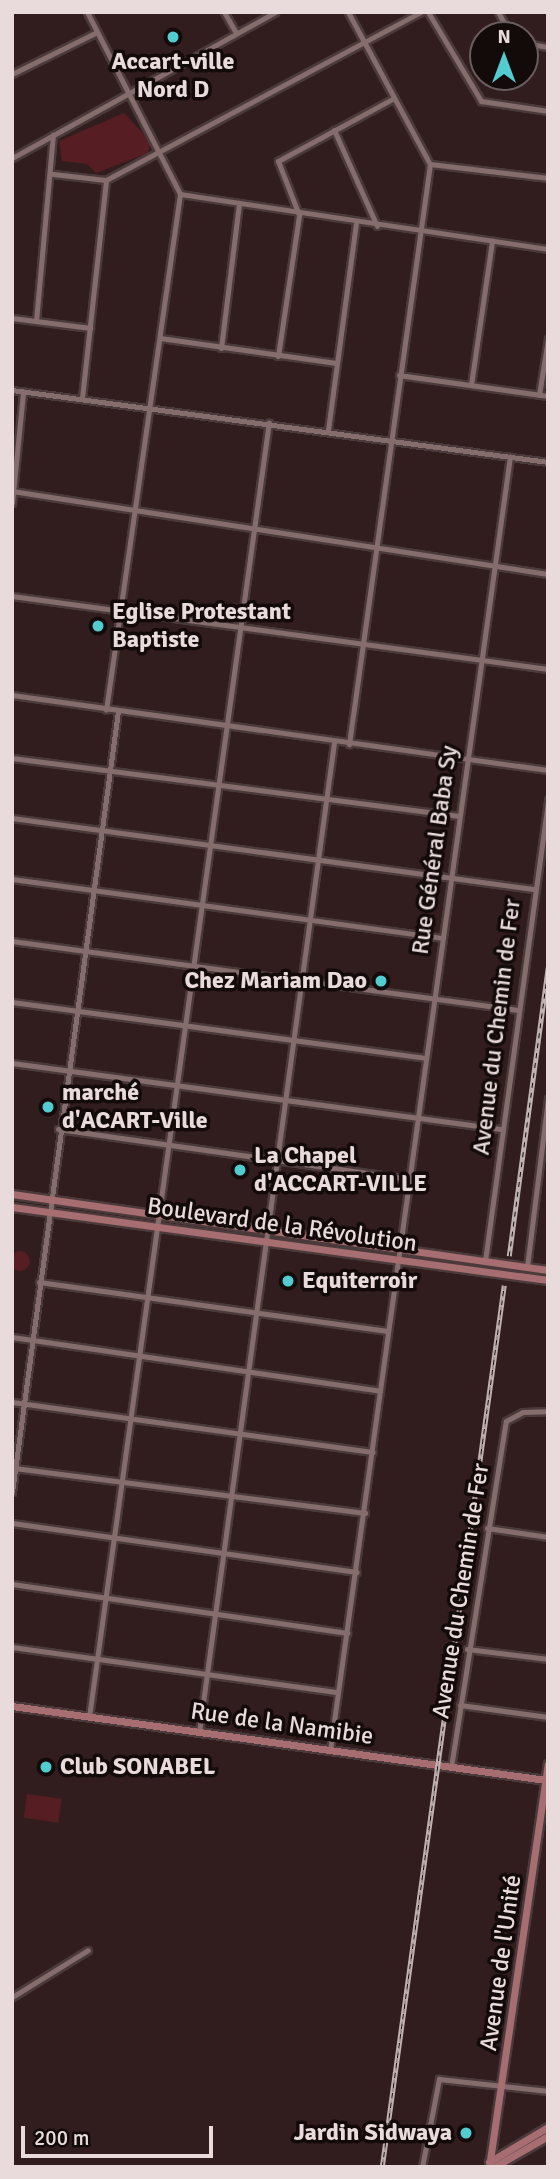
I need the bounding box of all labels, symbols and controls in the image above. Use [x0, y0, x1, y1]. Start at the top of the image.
north arrow [469, 21, 539, 91]
text: N [497, 25, 511, 49]
marker: Accart-ville Nord D [165, 29, 181, 45]
place label: Accart-ville Nord D [112, 48, 234, 104]
place label: Eglise Protestant Baptiste [112, 598, 291, 654]
marker: Eglise Protestant Baptiste [90, 618, 106, 634]
street label: Rue Général Baba Sy [406, 744, 464, 956]
street label: Avenue du Chemin de Fer [467, 897, 527, 1157]
place label: Chez Mariam Dao [184, 967, 367, 995]
marker: Chez Mariam Dao [373, 973, 389, 989]
place label: marché d'ACART-Ville [62, 1079, 208, 1135]
marker: marché d'ACART-Ville [40, 1099, 56, 1115]
place label: La Chapel d'ACCART-VILLE [254, 1142, 427, 1198]
marker: La Chapel d'ACCART-VILLE [232, 1162, 248, 1178]
street label: Boulevard de la Révolution [145, 1192, 419, 1258]
place label: Equiterroir [302, 1267, 417, 1295]
marker: Equiterroir [280, 1273, 296, 1289]
street label: Avenue du Chemin de Fer [427, 1461, 495, 1721]
street label: Rue de la Namibie [189, 1697, 375, 1751]
place label: Club SONABEL [60, 1753, 215, 1781]
marker: Club SONABEL [38, 1759, 54, 1775]
street label: Avenue de l'Unité [474, 1873, 528, 2053]
scale bar [24, 2112, 217, 2156]
place label: Jardin Sidwaya [294, 2119, 452, 2147]
text: 200 m [34, 2125, 89, 2151]
marker: Jardin Sidwaya [458, 2125, 474, 2141]

